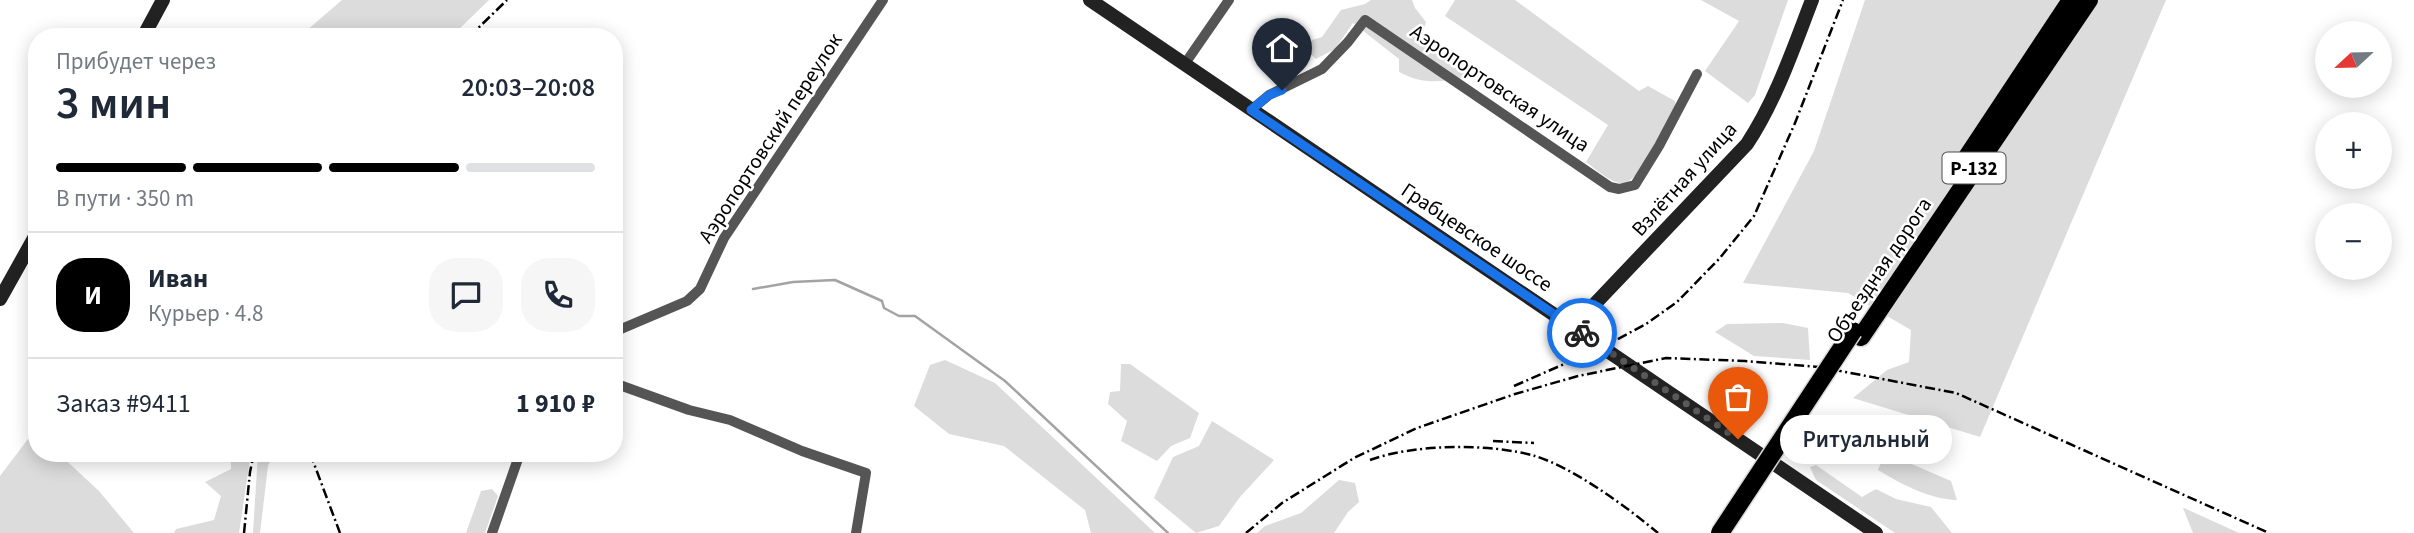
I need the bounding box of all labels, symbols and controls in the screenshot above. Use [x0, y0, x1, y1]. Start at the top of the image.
street label: Аэропортовская улица [1404, 17, 1596, 159]
pin [1252, 18, 1312, 90]
north arrow [2315, 21, 2392, 98]
map controls [2315, 21, 2392, 280]
street label: Аэропортовский переулок [691, 27, 850, 249]
icon: home [1263, 29, 1301, 67]
text: Прибудет через [56, 45, 216, 78]
text: 20:03–20:08 [462, 69, 595, 106]
text: 3 мин [56, 71, 171, 136]
button: + [2315, 112, 2392, 189]
street label: Взлётная улица [1624, 115, 1744, 243]
road number: Р-132 [1942, 152, 2006, 184]
street label: Грабцевское шоссе [1395, 175, 1559, 299]
text: В пути · 350 m [56, 182, 194, 215]
street label: Объездная дорога [1819, 191, 1939, 349]
button: − [2315, 203, 2392, 280]
button: chat [429, 258, 503, 332]
button: phone [521, 258, 595, 332]
text: Иван [148, 260, 208, 297]
text: И [84, 277, 102, 314]
text: Курьер · 4.8 [148, 297, 263, 330]
courier [1547, 298, 1617, 368]
icon: bike [1563, 314, 1601, 352]
pin [1708, 367, 1768, 439]
icon: bag [1719, 378, 1757, 416]
text: Заказ #9411 [56, 385, 191, 422]
text: 1 910 ₽ [516, 385, 595, 422]
callout: Ритуальный [1780, 414, 1952, 464]
text: Ритуальный [1802, 423, 1930, 456]

